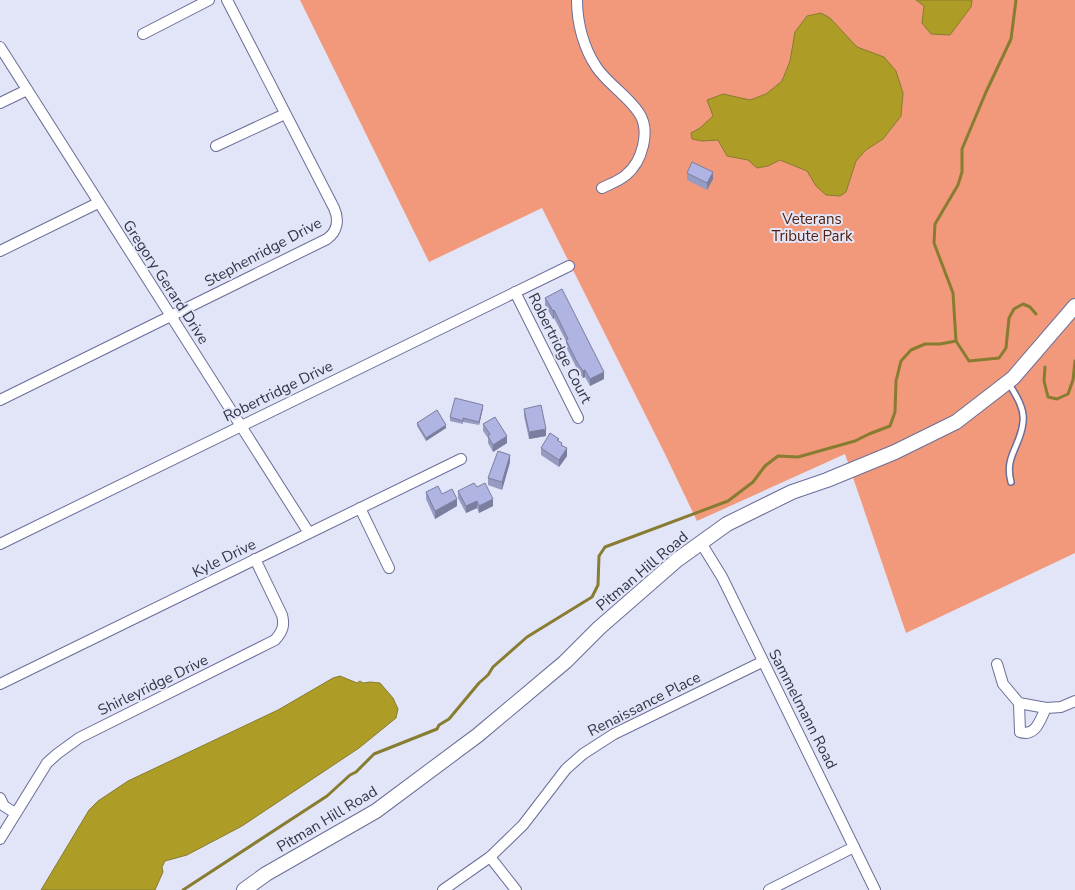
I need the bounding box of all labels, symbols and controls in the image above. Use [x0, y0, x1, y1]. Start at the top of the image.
park label: Veterans Tribute Park [772, 209, 853, 246]
street label: Stephenridge Drive [201, 213, 325, 291]
street label: Gregory Gerard Drive [118, 216, 214, 348]
street label: Robertridge Court [524, 289, 597, 407]
street label: Robertridge Drive [220, 356, 336, 426]
street label: Pitman Hill Road [592, 527, 692, 615]
street label: Kyle Drive [189, 534, 259, 582]
street label: Sammelmann Road [764, 646, 842, 772]
street label: Shirleyridge Drive [95, 650, 211, 720]
street label: Renaissance Place [584, 667, 704, 741]
street label: Pitman Hill Road [273, 781, 381, 857]

